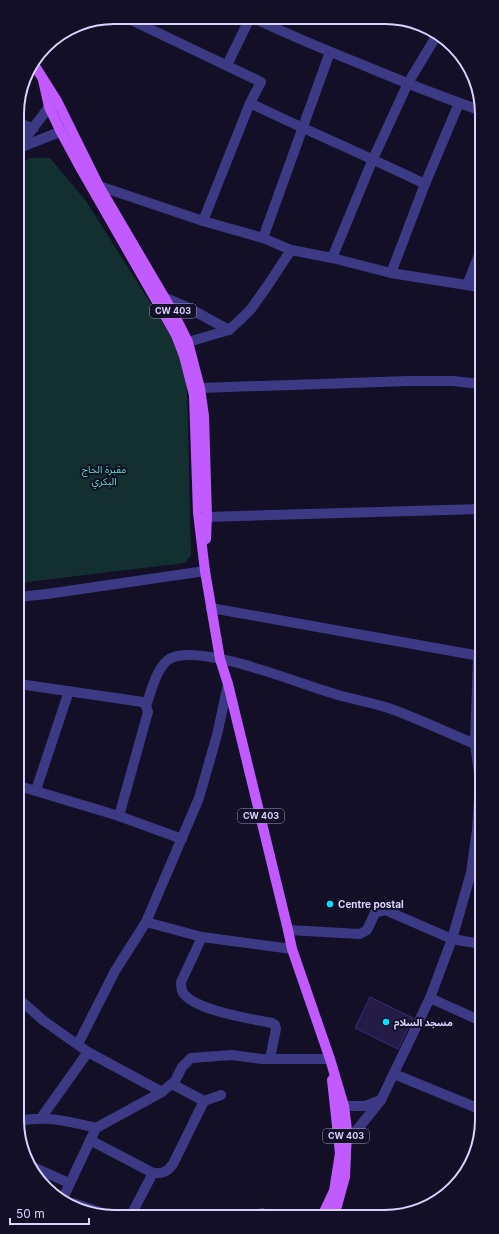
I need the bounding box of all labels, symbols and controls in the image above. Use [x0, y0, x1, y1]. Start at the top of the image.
road number: CW 403 [150, 304, 196, 318]
park label: مقبرة الحاج البكري [82, 463, 126, 489]
road number: CW 403 [238, 809, 284, 823]
place label: Centre postal [338, 898, 404, 910]
marker: Centre postal [325, 899, 335, 909]
place label: مسجد السلام [394, 1016, 453, 1030]
marker: مسجد السلام [381, 1017, 391, 1027]
road number: CW 403 [323, 1129, 369, 1143]
scale bar [10, 1200, 89, 1226]
text: 50 m [16, 1206, 45, 1221]

